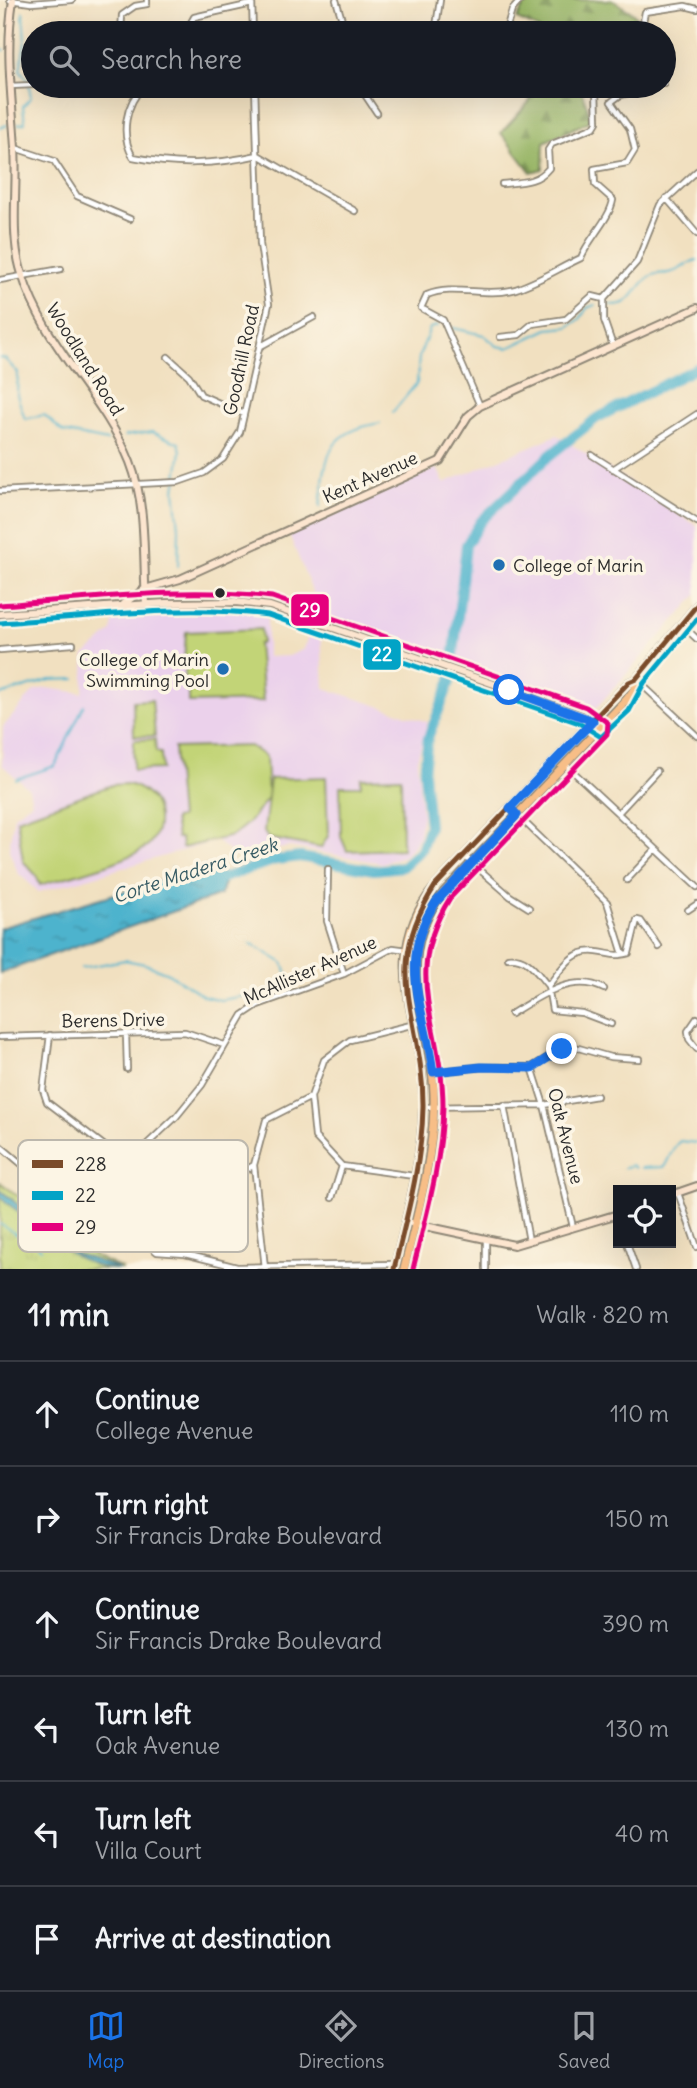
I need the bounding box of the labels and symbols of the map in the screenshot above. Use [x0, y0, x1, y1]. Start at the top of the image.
street label: Woodland Road [41, 298, 129, 420]
street label: Goodhill Road [218, 302, 264, 418]
street label: Kent Avenue [319, 446, 421, 508]
place label: College of Marin [513, 554, 643, 577]
marker: College of Marin [491, 557, 507, 573]
unlabelled marker [213, 586, 227, 600]
line badge: 29 [290, 593, 330, 627]
text: 29 [299, 598, 321, 622]
line badge: 22 [362, 638, 402, 671]
text: 22 [372, 642, 392, 666]
place label: College of Marin Swimming Pool [79, 648, 209, 692]
marker: College of Marin Swimming Pool [215, 661, 231, 677]
route start [493, 674, 524, 705]
water label: Corte Madera Creek [110, 832, 282, 908]
street label: McAllister Avenue [240, 930, 380, 1010]
street label: Berens Drive [61, 1008, 165, 1032]
route end [546, 1033, 577, 1064]
street label: Oak Avenue [543, 1086, 589, 1186]
legend [18, 1140, 248, 1252]
text: 228 [75, 1152, 107, 1176]
text: 22 [75, 1183, 96, 1207]
text: 29 [75, 1215, 96, 1239]

